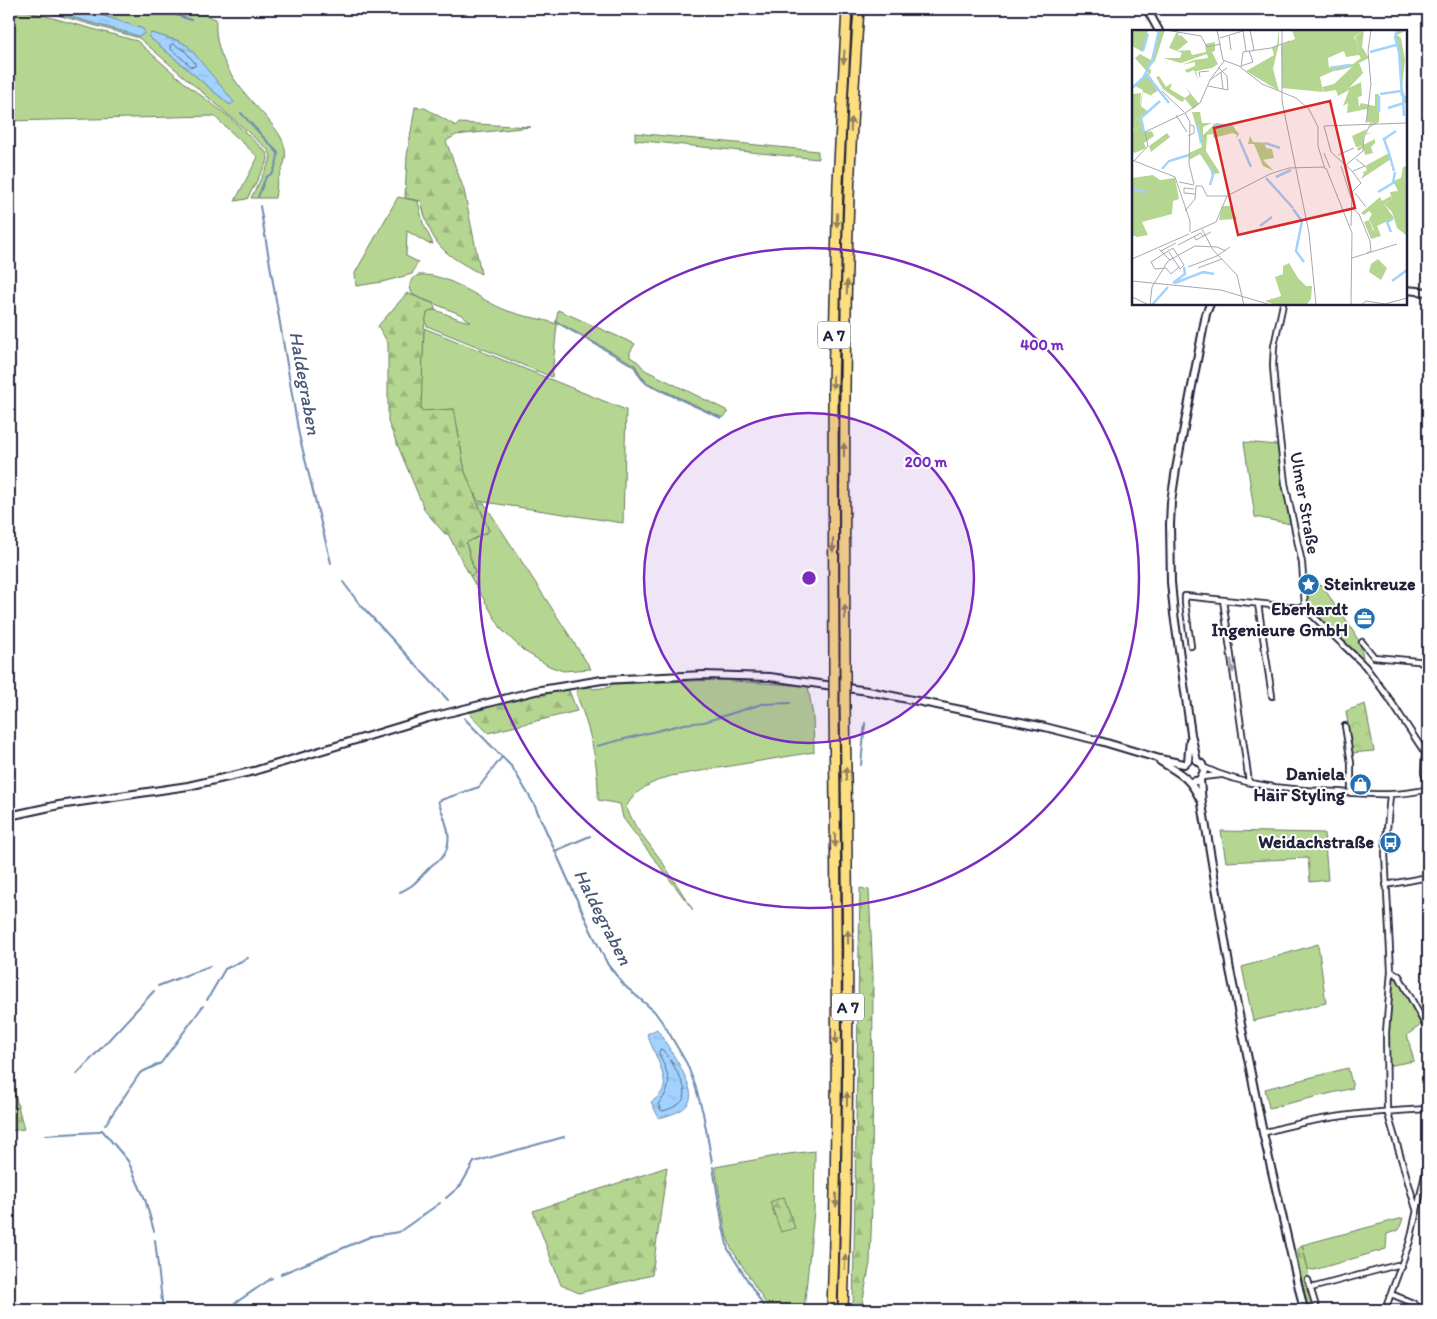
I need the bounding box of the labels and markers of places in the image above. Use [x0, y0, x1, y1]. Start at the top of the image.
centre of rings [800, 569, 818, 587]
place icon: Steinkreuze [1296, 572, 1320, 596]
place label: Steinkreuze [1324, 573, 1416, 595]
place label: Eberhardt Ingenieure GmbH [1211, 598, 1348, 641]
office icon: Eberhardt Ingenieure GmbH [1352, 607, 1376, 631]
place label: Daniela Hair Styling [1253, 763, 1346, 806]
shop icon: Daniela Hair Styling [1349, 772, 1373, 796]
bus stop icon: Weidachstraße [1378, 830, 1402, 854]
place label: Weidachstraße [1258, 831, 1374, 853]

